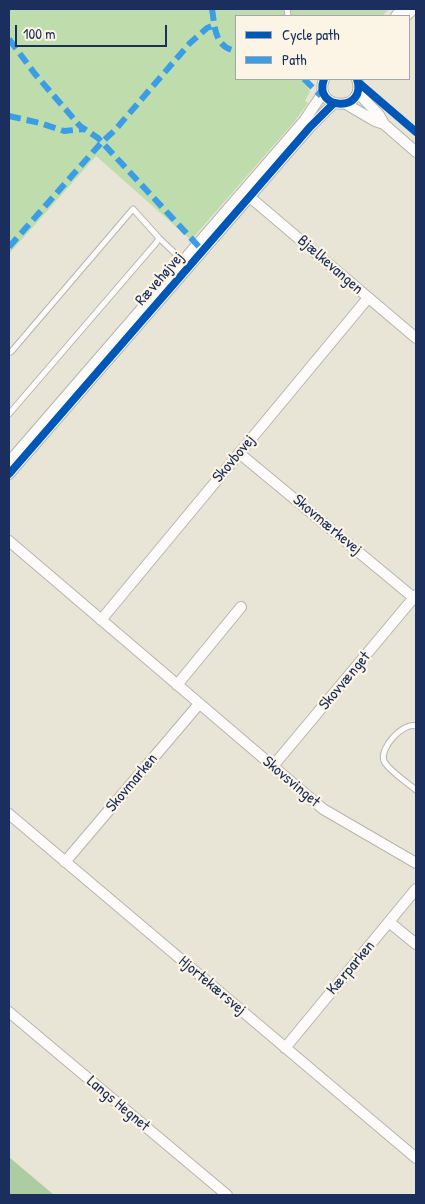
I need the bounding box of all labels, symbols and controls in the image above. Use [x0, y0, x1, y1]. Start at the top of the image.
scale bar [18, 15, 170, 47]
legend [235, 15, 410, 80]
text: 100 m [23, 23, 56, 44]
text: Cycle path [282, 24, 340, 45]
text: Path [282, 49, 307, 70]
street label: Bjælkevangen [293, 231, 367, 299]
street label: Rævehøjvej [132, 248, 188, 310]
street label: Skovbovej [209, 431, 259, 487]
street label: Skovmærkevej [289, 491, 365, 559]
street label: Skovvænget [315, 648, 375, 714]
street label: Skovmarken [102, 750, 162, 816]
street label: Skovsvinget [258, 752, 324, 812]
street label: Kærparken [323, 937, 379, 999]
street label: Hjortekærsvej [174, 952, 250, 1020]
street label: Langs Hegnet [83, 1072, 153, 1136]

